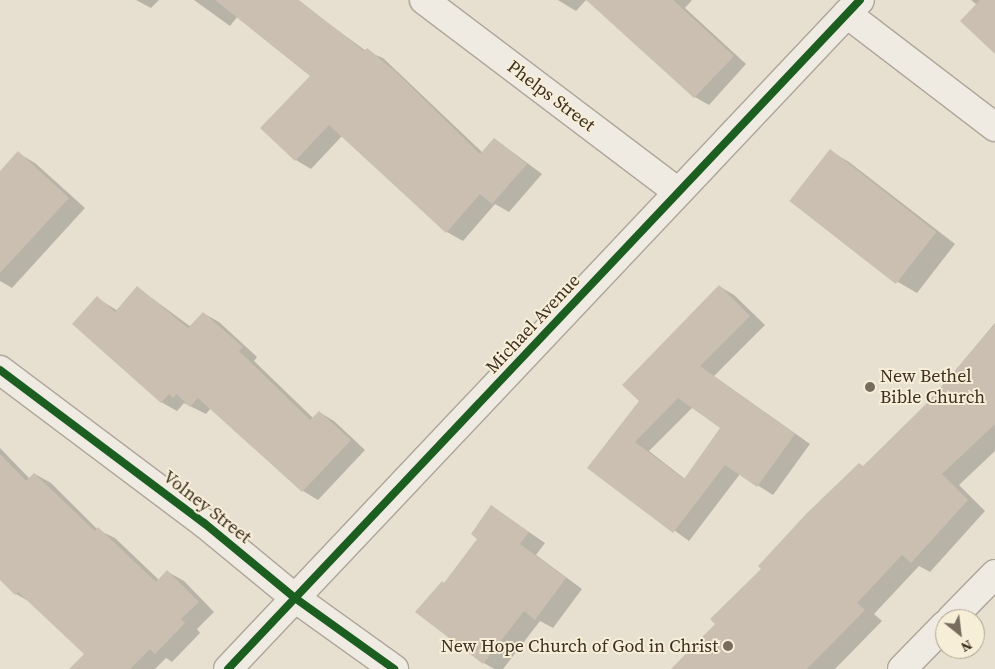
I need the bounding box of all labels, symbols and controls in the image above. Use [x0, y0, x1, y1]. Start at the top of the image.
street label: Phelps Street [503, 56, 599, 136]
street label: Michael Avenue [482, 270, 584, 378]
place label: New Bethel Bible Church [880, 366, 985, 408]
marker: New Bethel Bible Church [864, 381, 876, 393]
street label: Volney Street [159, 466, 255, 548]
north arrow [935, 609, 985, 659]
place label: New Hope Church of God in Christ [441, 635, 718, 657]
text: N [957, 635, 976, 657]
marker: New Hope Church of God in Christ [722, 640, 734, 652]

